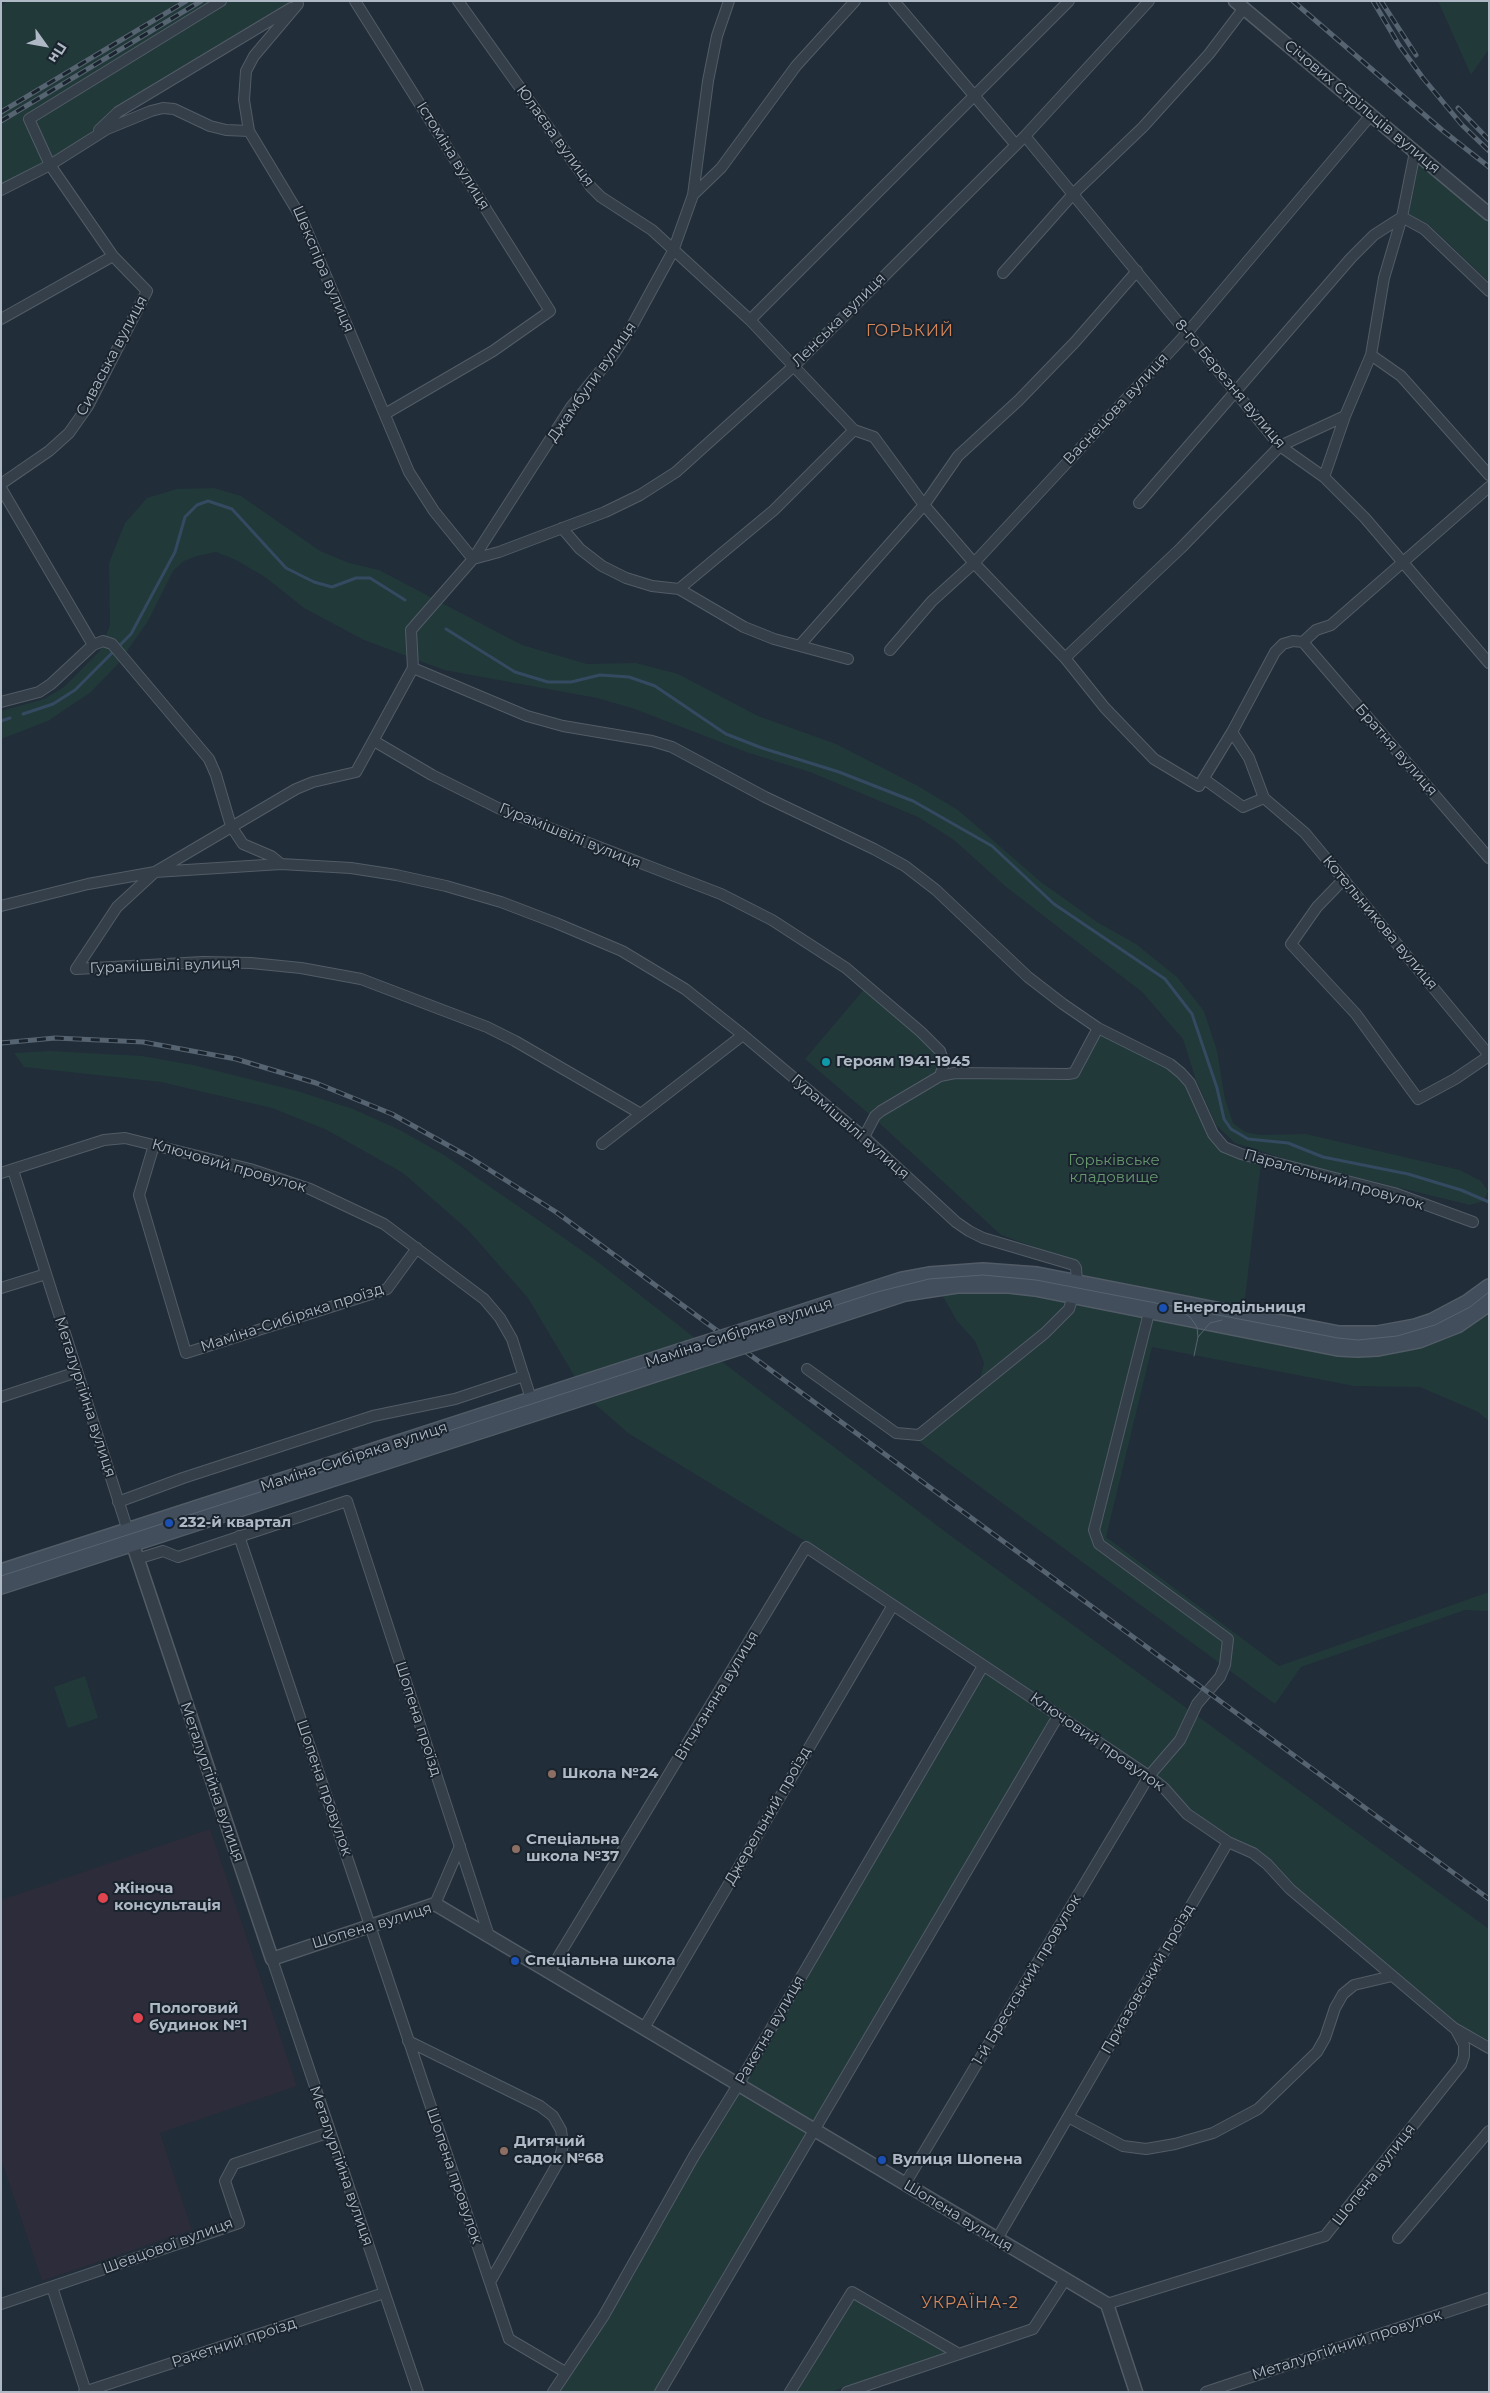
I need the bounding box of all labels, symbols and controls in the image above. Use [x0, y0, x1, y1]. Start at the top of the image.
north arrow [20, 20, 70, 70]
street label: Січових Стрільців вулиця [1280, 36, 1444, 178]
text: Пн [44, 39, 71, 67]
street label: Юлаєва вулиця [512, 82, 598, 190]
street label: Істоміна вулиця [412, 99, 494, 213]
street label: Шекспіра вулиця [288, 203, 358, 335]
street label: Ленська вулиця [788, 269, 890, 371]
street label: Сиваська вулиця [73, 293, 151, 419]
street label: 8-го Березня вулиця [1171, 316, 1289, 452]
street label: Джамбули вулиця [544, 319, 640, 445]
district label: ГОРЬКИЙ [865, 321, 955, 341]
street label: Васнецова вулиця [1060, 350, 1172, 468]
street label: Братня вулиця [1351, 700, 1441, 800]
street label: Гурамішвілі вулиця [497, 799, 643, 873]
street label: Котельникова вулиця [1319, 852, 1441, 994]
street label: Гурамішвілі вулиця [89, 954, 241, 978]
place label: Героям 1941-1945 [836, 1053, 970, 1071]
marker: Героям 1941-1945 [820, 1056, 832, 1068]
street label: Гурамішвілі вулиця [787, 1071, 913, 1183]
street label: Ключовий провулок [150, 1135, 308, 1197]
street label: Паралельний провулок [1242, 1146, 1426, 1214]
park label: Горьківське кладовище [1068, 1152, 1160, 1187]
street label: Маміна-Сибіряка проїзд [198, 1280, 386, 1356]
street label: Маміна-Сибіряка вулиця [643, 1294, 835, 1372]
place label: Енергодільниця [1173, 1299, 1306, 1317]
marker: Енергодільниця [1157, 1302, 1169, 1314]
street label: Металургійна вулиця [50, 1314, 120, 1480]
street label: Маміна-Сибіряка вулиця [258, 1418, 450, 1496]
place label: 232-й квартал [179, 1514, 291, 1532]
marker: 232-й квартал [163, 1517, 175, 1529]
street label: Вітчизняна вулиця [671, 1628, 763, 1764]
street label: Шопена проїзд [391, 1659, 445, 1779]
street label: Ключовий провулок [1026, 1689, 1168, 1795]
street label: Металургійна вулиця [176, 1700, 248, 1864]
street label: Шопена провулок [292, 1717, 356, 1859]
street label: Джерельний проїзд [721, 1744, 815, 1888]
place label: Школа №24 [562, 1765, 658, 1783]
marker: Школа №24 [546, 1768, 558, 1780]
place label: Спеціальна школа №37 [526, 1831, 620, 1866]
marker: Спеціальна школа №37 [510, 1843, 522, 1855]
place label: Жіноча консультація [114, 1880, 221, 1915]
marker: Жіноча консультація [96, 1891, 110, 1905]
street label: 1-й Брестський провулок [969, 1891, 1085, 2069]
street label: Шопена вулиця [310, 1899, 434, 1953]
street label: Приазовський проїзд [1098, 1901, 1198, 2057]
place label: Спеціальна школа [525, 1952, 675, 1970]
marker: Спеціальна школа [509, 1955, 521, 1967]
street label: Ракетна вулиця [732, 1972, 808, 2088]
place label: Пологовий будинок №1 [149, 2000, 247, 2035]
marker: Пологовий будинок №1 [131, 2011, 145, 2025]
street label: Металургійна вулиця [305, 2084, 377, 2248]
street label: Шопена провулок [422, 2105, 486, 2247]
street label: Шопена вулиця [1329, 2120, 1419, 2230]
place label: Дитячий садок №68 [514, 2133, 604, 2168]
marker: Дитячий садок №68 [498, 2145, 510, 2157]
place label: Вулиця Шопена [892, 2151, 1022, 2169]
marker: Вулиця Шопена [876, 2154, 888, 2166]
street label: Шопена вулиця [900, 2176, 1016, 2256]
street label: Шевцової вулиця [100, 2214, 236, 2278]
district label: УКРАЇНА-2 [920, 2293, 1020, 2313]
street label: Металургійний провулок [1250, 2306, 1444, 2384]
street label: Ракетний проїзд [169, 2314, 299, 2372]

